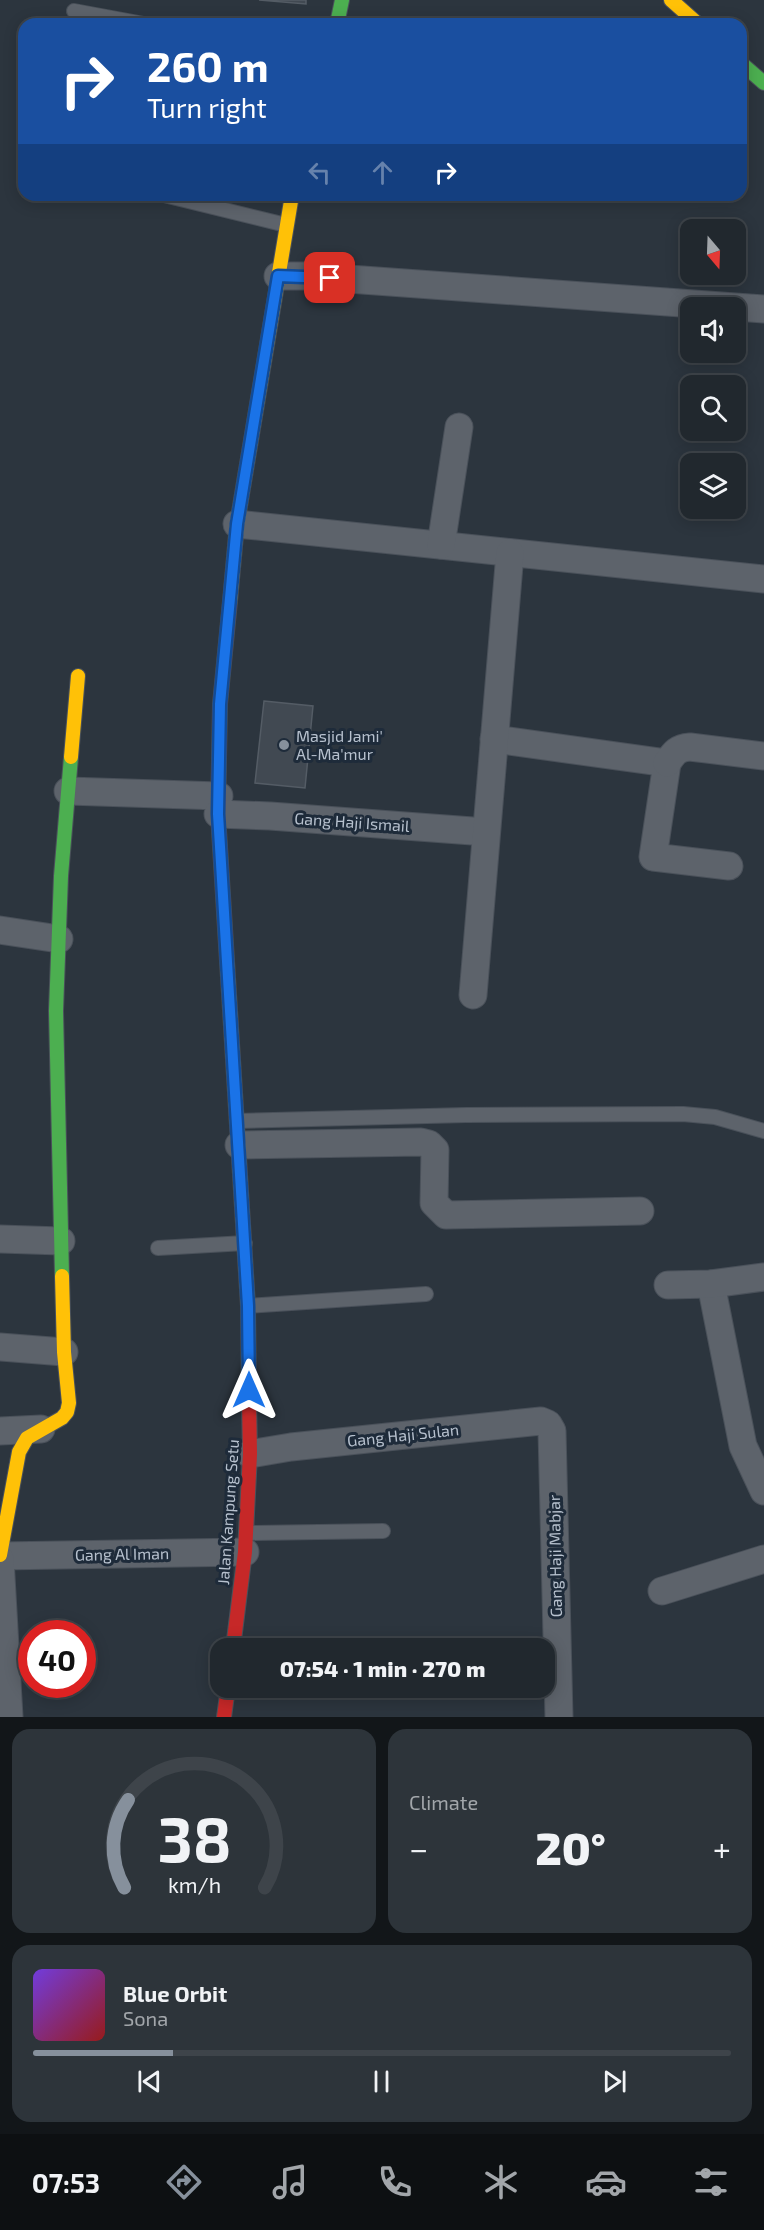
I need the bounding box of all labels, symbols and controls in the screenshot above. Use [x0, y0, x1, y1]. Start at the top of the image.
text: 260 m [147, 40, 269, 90]
icon: right [48, 42, 126, 120]
text: Turn right [147, 91, 267, 123]
icon: left [303, 156, 336, 189]
icon: ahead [366, 156, 399, 189]
icon: right [429, 156, 462, 189]
north arrow [680, 219, 746, 285]
map controls [680, 219, 746, 519]
pin [304, 252, 355, 303]
icon: arrive [313, 261, 346, 294]
button: sound [680, 297, 746, 363]
button: search [680, 375, 746, 441]
button: layers [680, 453, 746, 519]
place label: Masjid Jami' Al-Ma'mur [296, 726, 383, 763]
marker: Masjid Jami' Al-Ma'mur [277, 738, 291, 752]
street label: Gang Haji Ismail [294, 808, 411, 836]
position arrow [217, 1358, 281, 1422]
street label: Gang Haji Sulan [346, 1419, 460, 1451]
street label: Jalan Kampung Setu [213, 1439, 242, 1585]
street label: Gang Haji Mabjar [544, 1494, 566, 1618]
street label: Gang Al Iman [75, 1543, 169, 1564]
speed limit sign: 40 [18, 1620, 96, 1698]
text: 07:54 · 1 min · 270 m [280, 1655, 485, 1681]
text: Climate [409, 1790, 478, 1814]
text: 38 [157, 1800, 231, 1875]
text: 20° [535, 1820, 606, 1874]
text: − [409, 1828, 428, 1868]
text: + [713, 1828, 731, 1868]
text: km/h [167, 1872, 221, 1897]
text: Blue Orbit [123, 1980, 227, 2006]
text: Sona [123, 2006, 168, 2030]
icon: previous [133, 2065, 166, 2098]
icon: pause [365, 2065, 398, 2098]
icon: next [598, 2065, 631, 2098]
icon: directions [163, 2161, 205, 2203]
icon: music [269, 2161, 311, 2203]
icon: phone [374, 2161, 416, 2203]
icon: climate [480, 2161, 522, 2203]
icon: car [585, 2161, 627, 2203]
icon: filters [690, 2161, 732, 2203]
text: 07:53 [32, 2166, 100, 2198]

